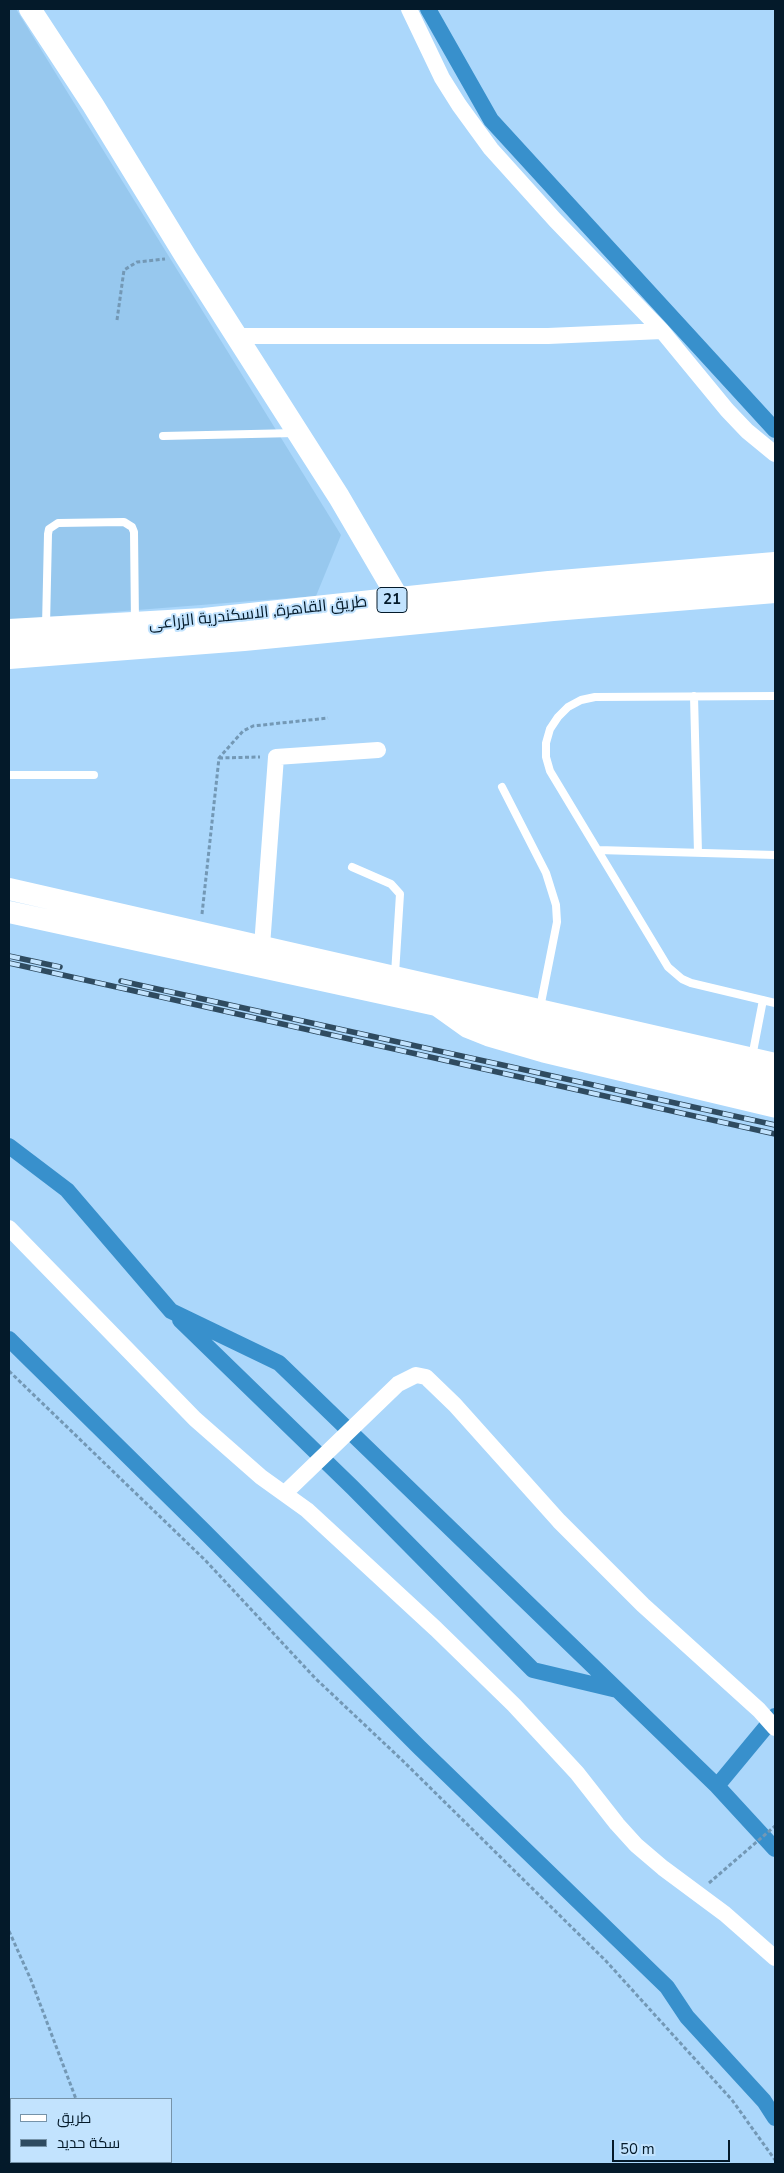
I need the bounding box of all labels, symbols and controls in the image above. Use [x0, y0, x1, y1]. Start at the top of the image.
road number: 21 [377, 588, 407, 612]
street label: طريق القاهرة, الاسكندرية الزراعى [148, 593, 368, 635]
legend [10, 2098, 172, 2163]
text: طريق [57, 2108, 91, 2128]
scale bar [614, 2130, 732, 2162]
text: سكة حديد [57, 2133, 120, 2153]
text: 50 m [620, 2139, 655, 2159]

